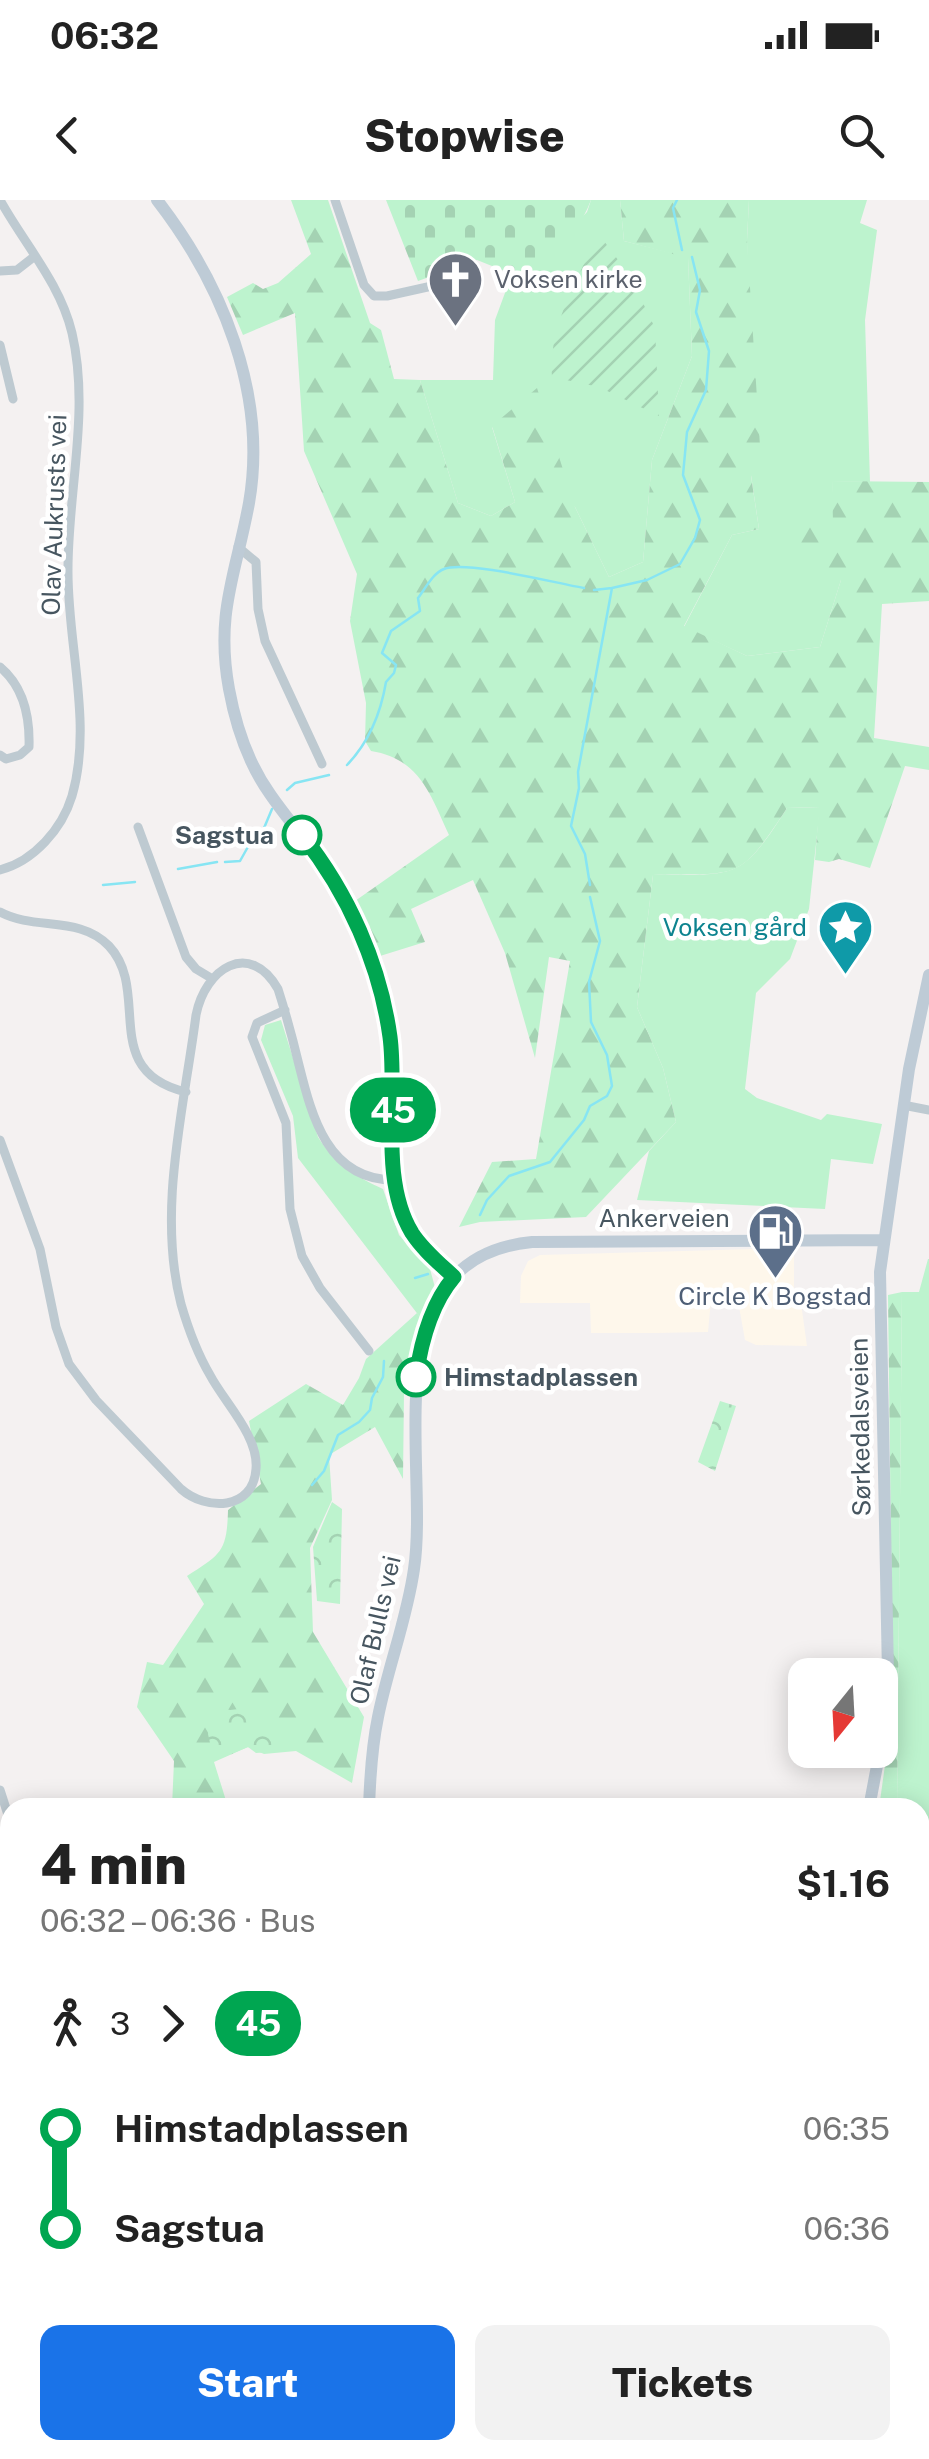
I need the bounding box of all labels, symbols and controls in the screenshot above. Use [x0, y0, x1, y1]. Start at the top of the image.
text: 06:32 [50, 13, 159, 58]
icon: back [40, 108, 95, 163]
icon: search [834, 108, 889, 163]
text: Stopwise [364, 109, 565, 162]
church icon: Voksen kirke [425, 249, 485, 328]
place label: Voksen kirke [494, 264, 643, 294]
street label: Olav Aukrusts vei [35, 414, 73, 616]
marker: Sagstua [283, 816, 321, 854]
place label: Sagstua [175, 820, 274, 850]
place icon: Voksen gård [816, 897, 876, 976]
place label: Voksen gård [663, 912, 807, 942]
line badge: 45 [348, 1078, 438, 1142]
text: 45 [370, 1090, 416, 1131]
fuel station icon: Circle K Bogstad [745, 1201, 805, 1280]
street label: Ankerveien [598, 1203, 730, 1233]
place label: Circle K Bogstad [678, 1281, 872, 1311]
street label: Sørkedalsveien [843, 1337, 877, 1517]
marker: Himstadplassen [397, 1358, 435, 1396]
place label: Himstadplassen [444, 1362, 638, 1392]
street label: Olaf Bulls vei [343, 1553, 407, 1707]
north arrow [788, 1658, 898, 1768]
map controls [788, 1658, 898, 1768]
text: 4 min [40, 1832, 187, 1896]
text: $1.16 [796, 1861, 890, 1906]
text: 06:32 – 06:36 · Bus [40, 1902, 316, 1939]
icon: walk [40, 1996, 95, 2051]
icon: forward [145, 1996, 200, 2051]
text: 45 [235, 2003, 281, 2044]
text: 3 [110, 2005, 130, 2042]
text: Himstadplassen [114, 2106, 409, 2151]
text: 06:35 [803, 2110, 890, 2147]
text: Sagstua [114, 2206, 265, 2251]
text: 06:36 [804, 2210, 890, 2247]
button: Start [40, 2325, 455, 2440]
button: Tickets [475, 2325, 890, 2440]

